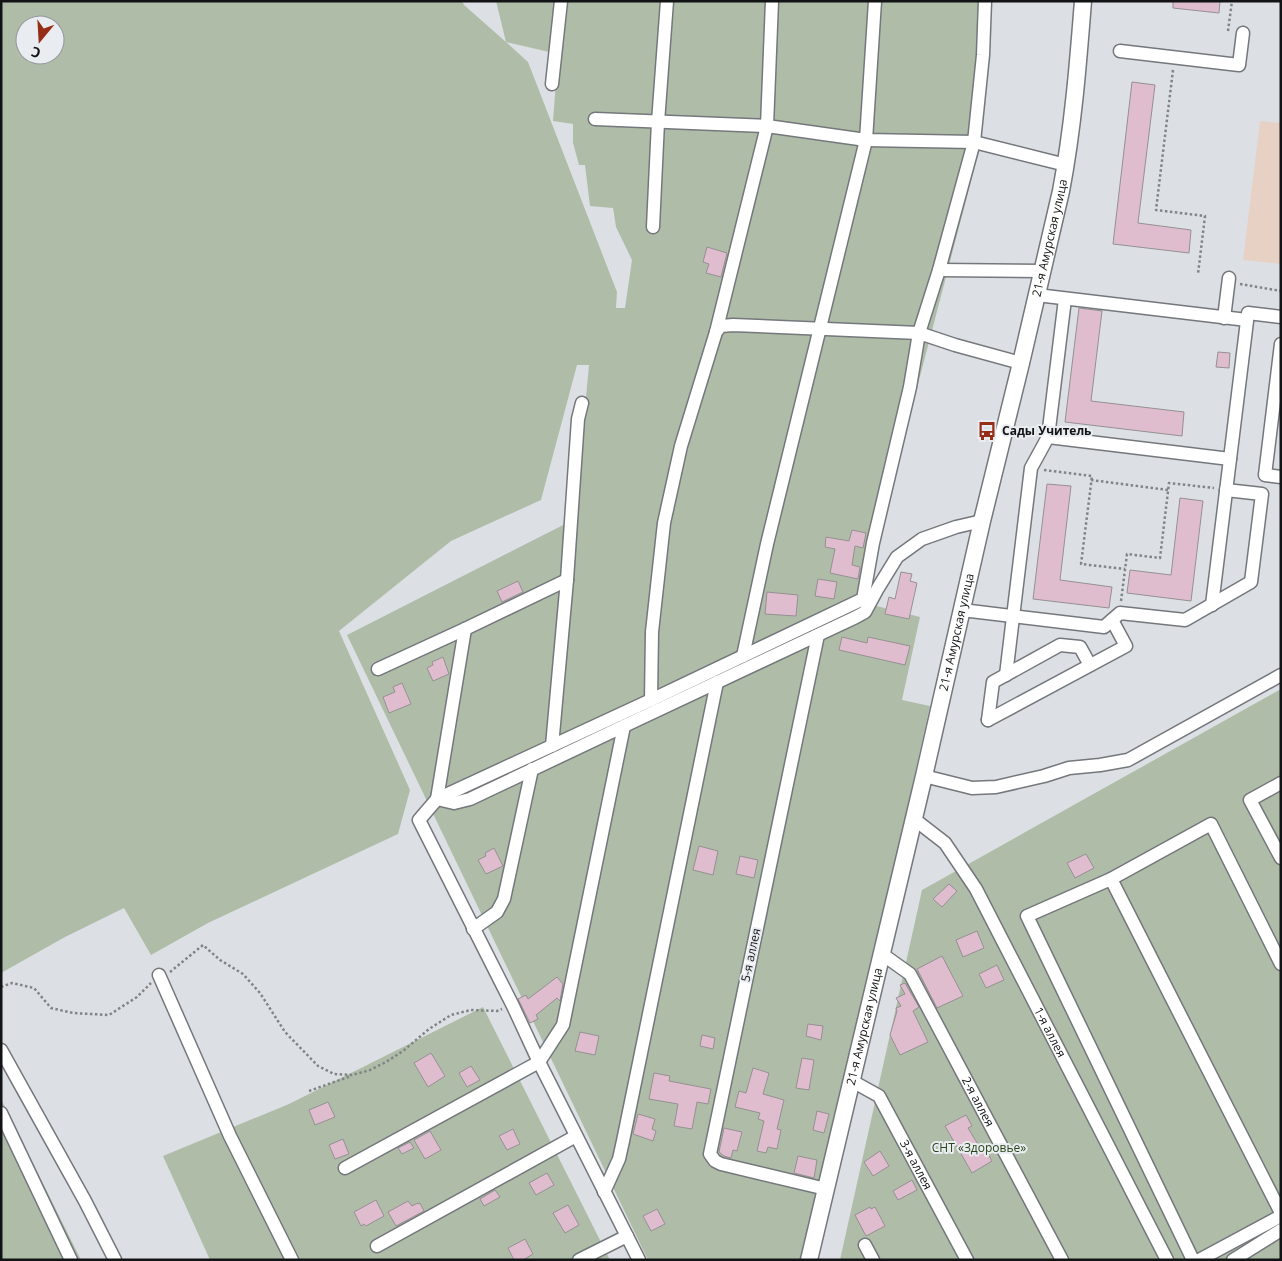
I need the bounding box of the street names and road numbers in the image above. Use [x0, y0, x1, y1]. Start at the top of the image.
street label: 21-я Амурская улица [1028, 178, 1071, 298]
street label: 21-я Амурская улица [935, 572, 978, 693]
street label: 5-я аллея [737, 927, 764, 983]
street label: 21-я Амурская улица [842, 966, 886, 1087]
street label: 1-я аллея [1030, 1004, 1070, 1060]
street label: 2-я аллея [958, 1073, 999, 1129]
street label: 3-я аллея [896, 1137, 937, 1193]

